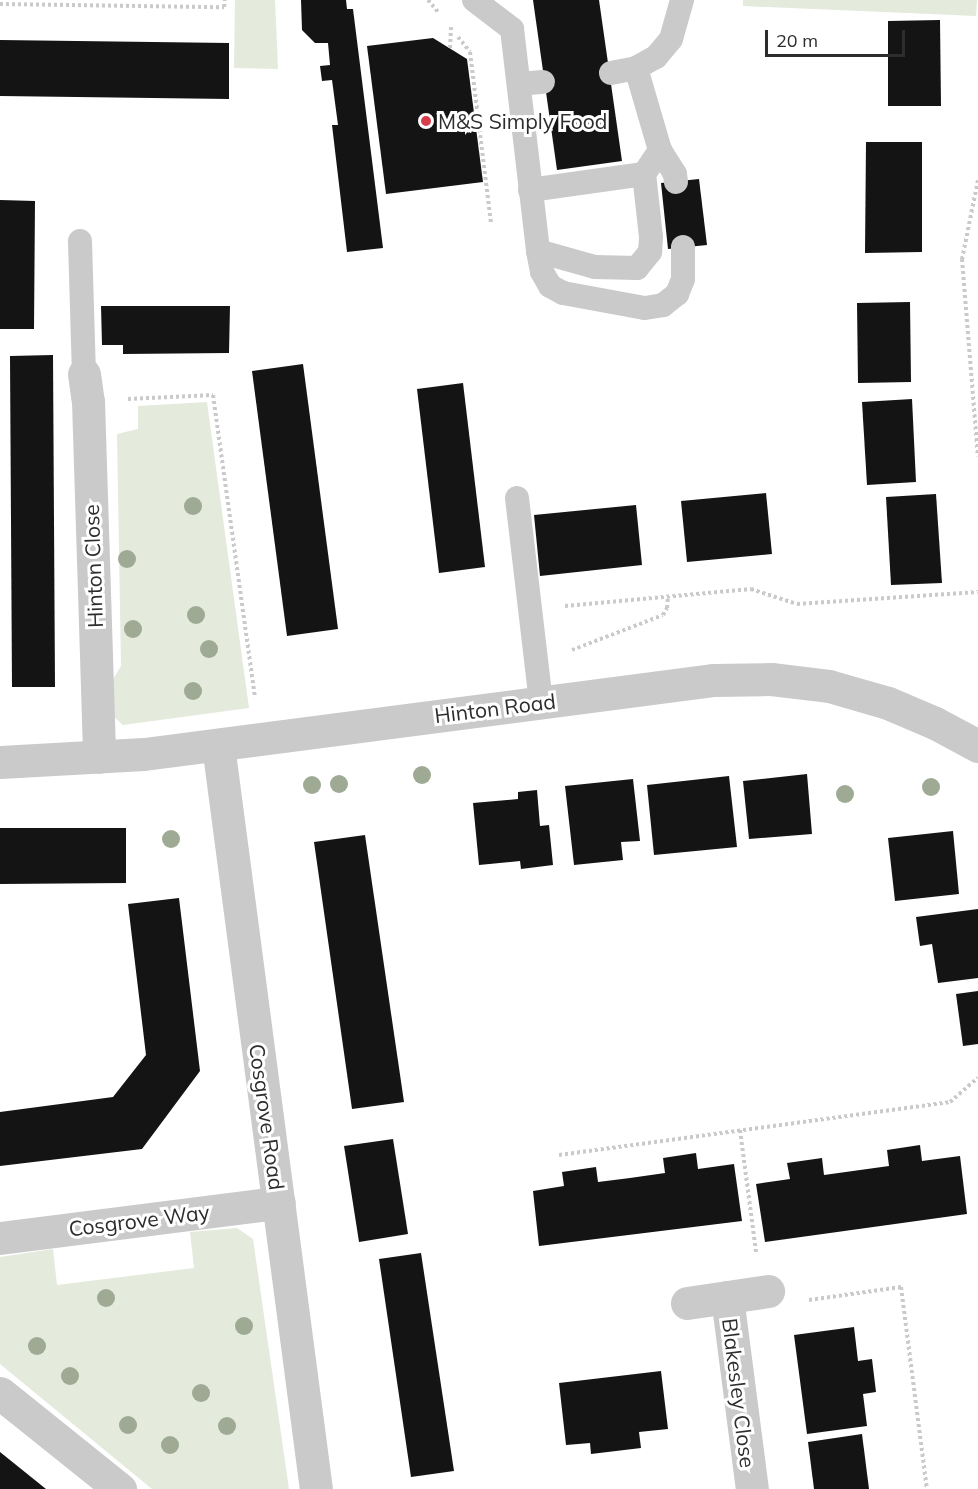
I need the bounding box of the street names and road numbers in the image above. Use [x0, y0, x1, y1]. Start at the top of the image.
street label: Hinton Close [78, 504, 108, 628]
street label: Hinton Road [433, 688, 557, 728]
street label: Cosgrove Road [244, 1042, 290, 1192]
street label: Cosgrove Way [67, 1199, 211, 1241]
street label: Blakesley Close [717, 1317, 761, 1469]

